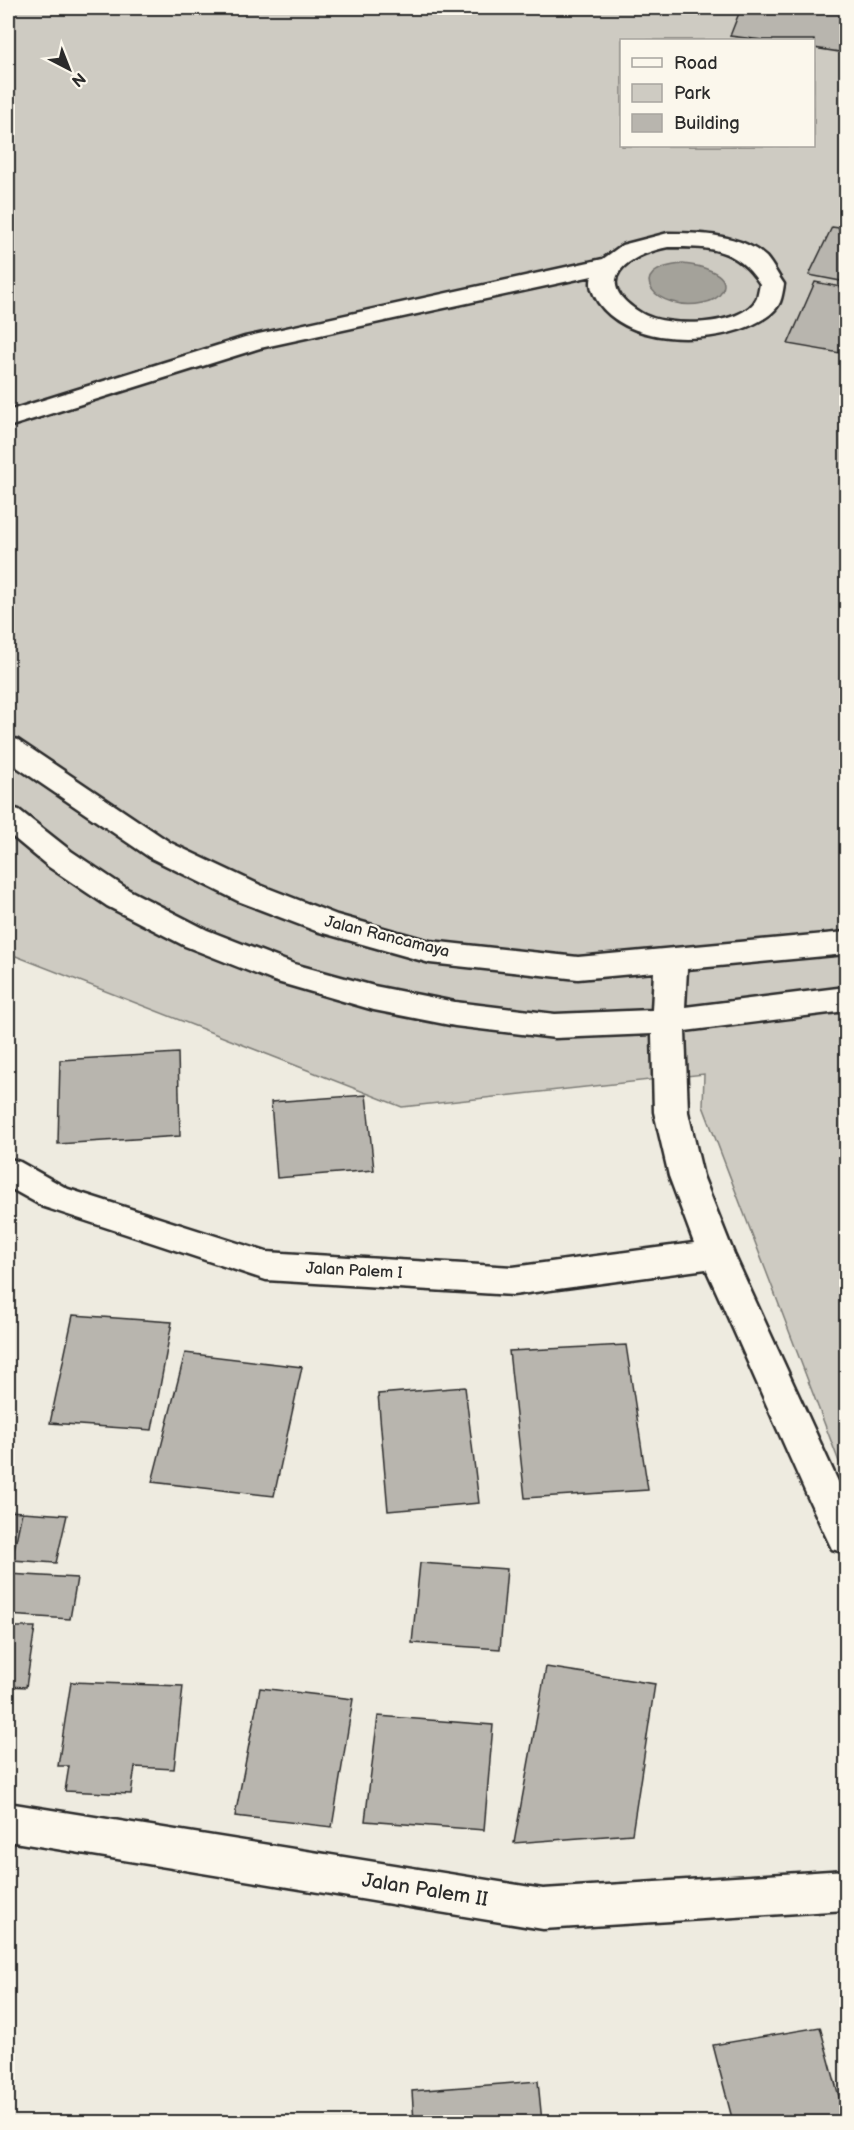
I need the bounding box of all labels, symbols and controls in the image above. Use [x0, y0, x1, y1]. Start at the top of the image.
north arrow [39, 39, 99, 99]
legend [620, 39, 815, 147]
text: Road [674, 53, 718, 74]
text: N [67, 68, 89, 90]
text: Park [674, 83, 710, 104]
text: Building [674, 113, 740, 134]
street label: Jalan Rancamaya [323, 912, 451, 962]
street label: Jalan Palem I [305, 1259, 403, 1283]
street label: Jalan Palem II [360, 1868, 490, 1912]

